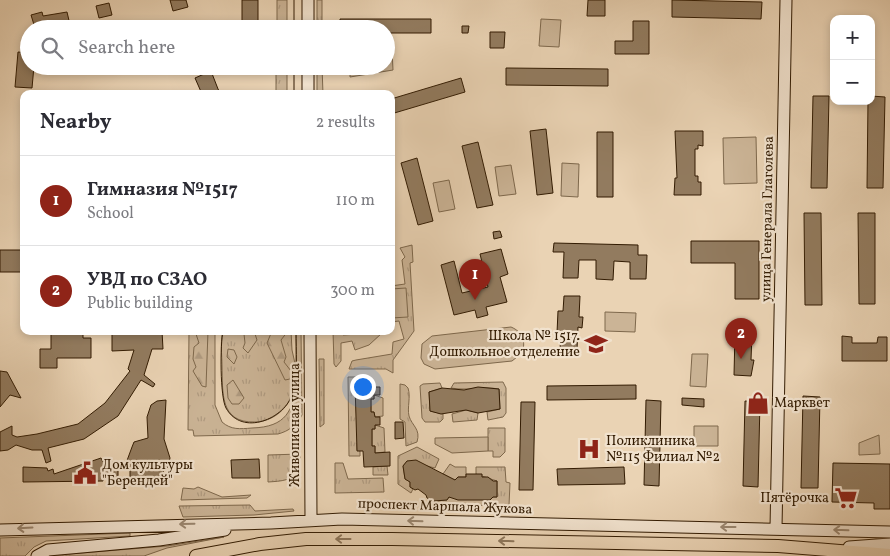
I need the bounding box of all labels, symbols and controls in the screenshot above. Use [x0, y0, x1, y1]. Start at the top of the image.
map controls [830, 15, 875, 105]
button: + [830, 15, 875, 60]
search box [20, 20, 395, 75]
icon: search [38, 34, 66, 62]
text: Search here [78, 35, 175, 61]
button: − [830, 60, 875, 105]
text: Nearby [40, 108, 111, 137]
text: 2 results [316, 112, 375, 134]
street label: улица Генерала Глаголева [757, 136, 779, 302]
text: Гимназия №1517 [87, 177, 238, 203]
text: 1 [53, 190, 59, 212]
text: 110 m [336, 190, 375, 212]
text: School [87, 203, 134, 225]
pin: 1 [459, 259, 491, 300]
text: УВД по СЗАО [87, 267, 207, 293]
text: 2 [52, 280, 60, 302]
text: 300 m [330, 280, 375, 302]
text: Public building [87, 293, 193, 315]
pin: 2 [725, 318, 757, 359]
place label: Школа № 1517. Дошкольное отделение [429, 327, 580, 362]
school or university icon: Школа № 1517. Дошкольное отделение [583, 331, 609, 357]
street label: Живописная улица [286, 363, 305, 487]
your location [350, 374, 376, 400]
shop icon: Марквет [745, 390, 771, 416]
place label: Марквет [774, 394, 830, 413]
place label: Поликлиника №115 Филиал №2 [606, 432, 720, 467]
hospital icon: Поликлиника №115 Филиал №2 [576, 436, 602, 462]
place label: Дом культуры "Берендей" [102, 456, 193, 491]
public building icon: Дом культуры "Берендей" [72, 460, 98, 486]
supermarket icon: Пятёрочка [833, 485, 859, 511]
place label: Пятёрочка [760, 489, 829, 508]
street label: проспект Маршала Жукова [357, 494, 533, 520]
one-way arrow [408, 516, 424, 526]
one-way arrow [179, 519, 196, 529]
one-way arrow [720, 522, 736, 532]
one-way arrow [17, 524, 33, 533]
one-way arrow [834, 525, 850, 535]
one-way arrow [335, 534, 352, 544]
one-way arrow [498, 536, 514, 546]

